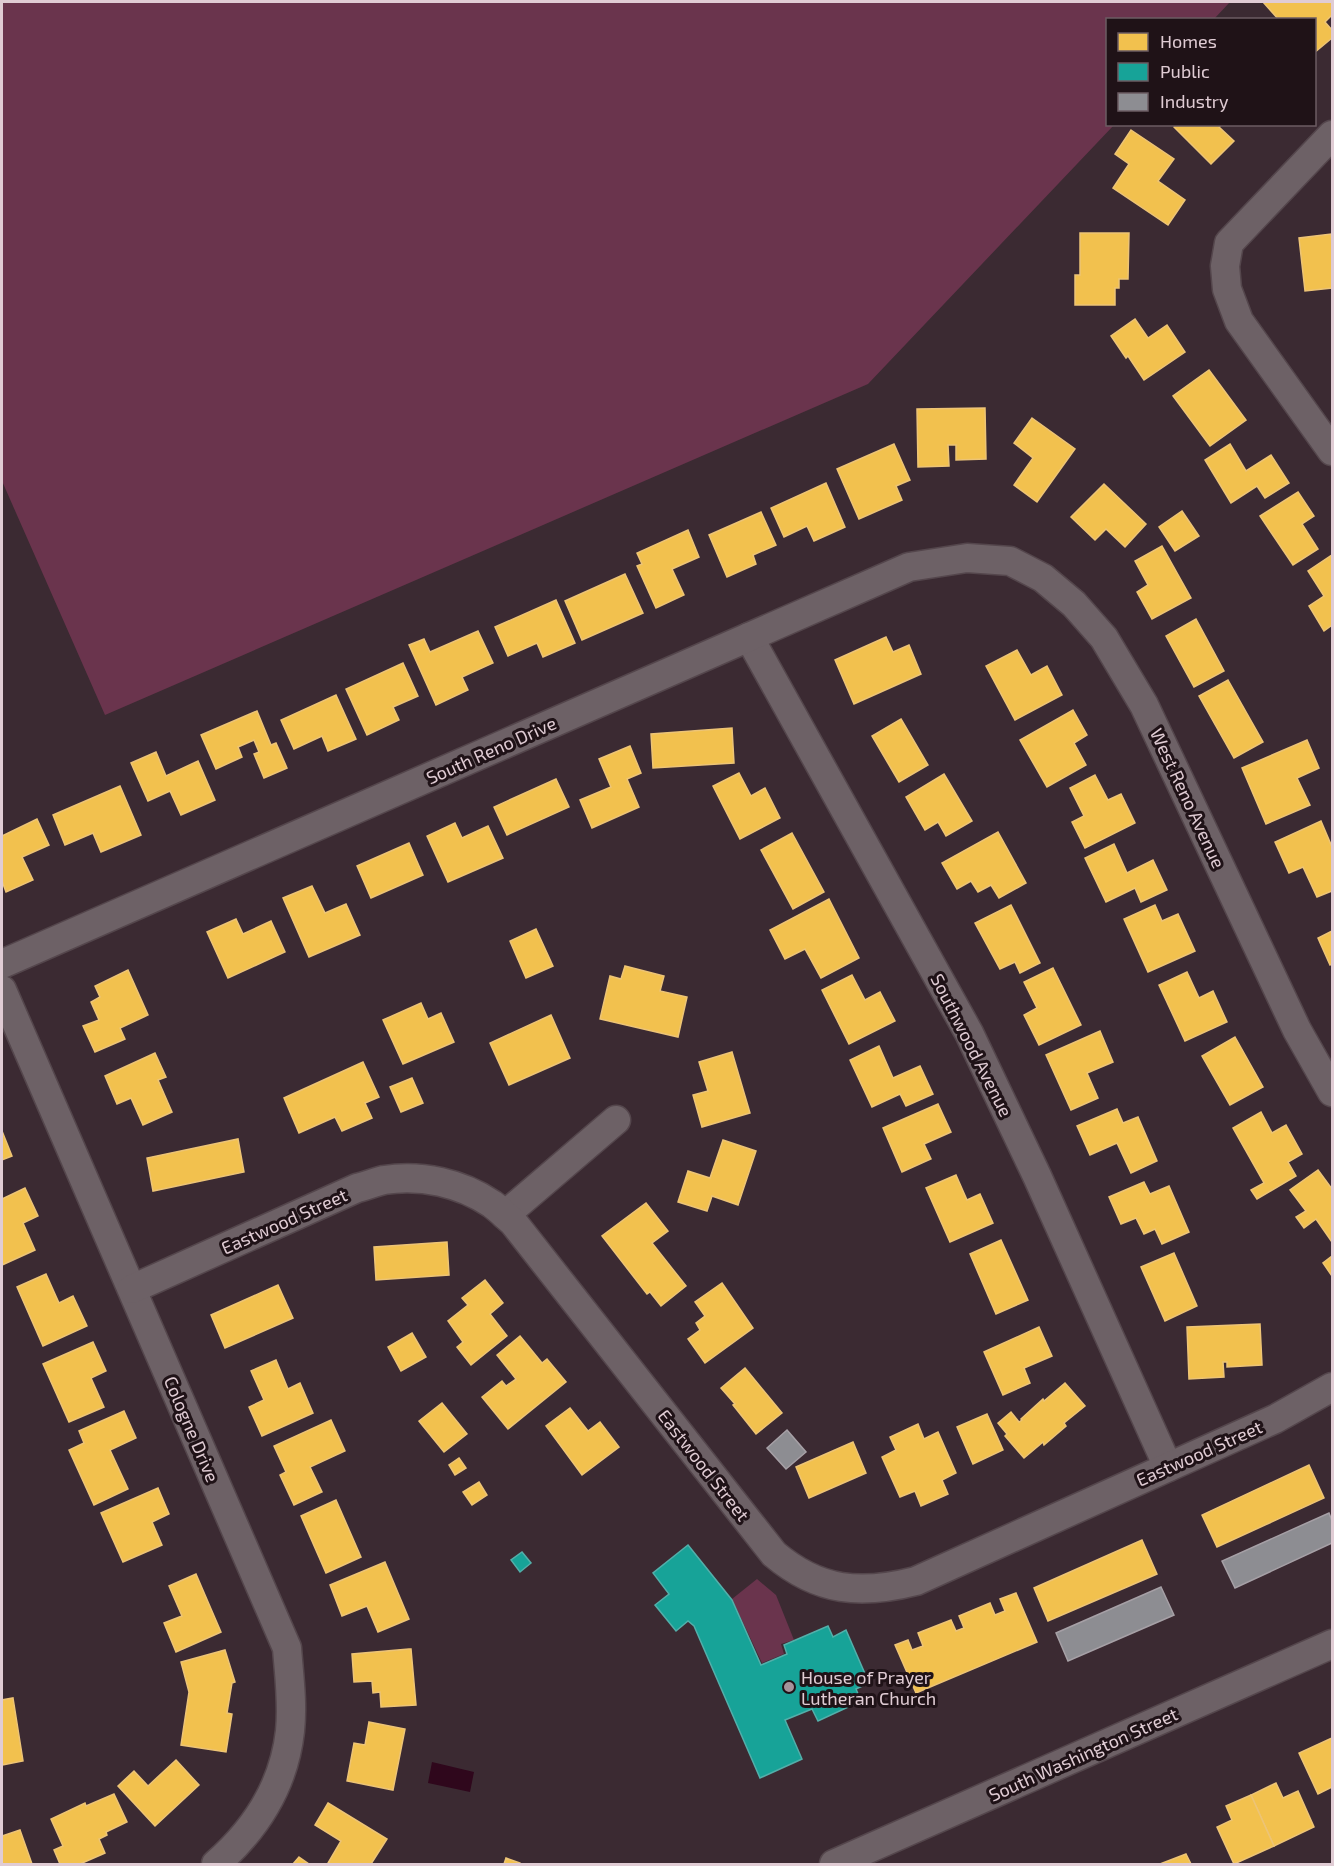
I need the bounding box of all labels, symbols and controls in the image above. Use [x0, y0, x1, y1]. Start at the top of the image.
legend [1106, 18, 1316, 126]
text: Homes [1160, 30, 1217, 52]
text: Public [1160, 60, 1210, 82]
text: Industry [1160, 90, 1229, 112]
street label: South Reno Drive [423, 711, 559, 789]
street label: West Reno Avenue [1146, 725, 1230, 871]
street label: Southwood Avenue [926, 970, 1018, 1120]
street label: Eastwood Street [218, 1183, 351, 1259]
street label: Cologne Drive [160, 1373, 224, 1485]
street label: Eastwood Street [654, 1405, 754, 1525]
street label: Eastwood Street [1133, 1415, 1266, 1491]
place label: House of Prayer Lutheran Church [801, 1666, 936, 1709]
marker: House of Prayer Lutheran Church [782, 1680, 796, 1694]
street label: South Washington Street [985, 1702, 1181, 1806]

